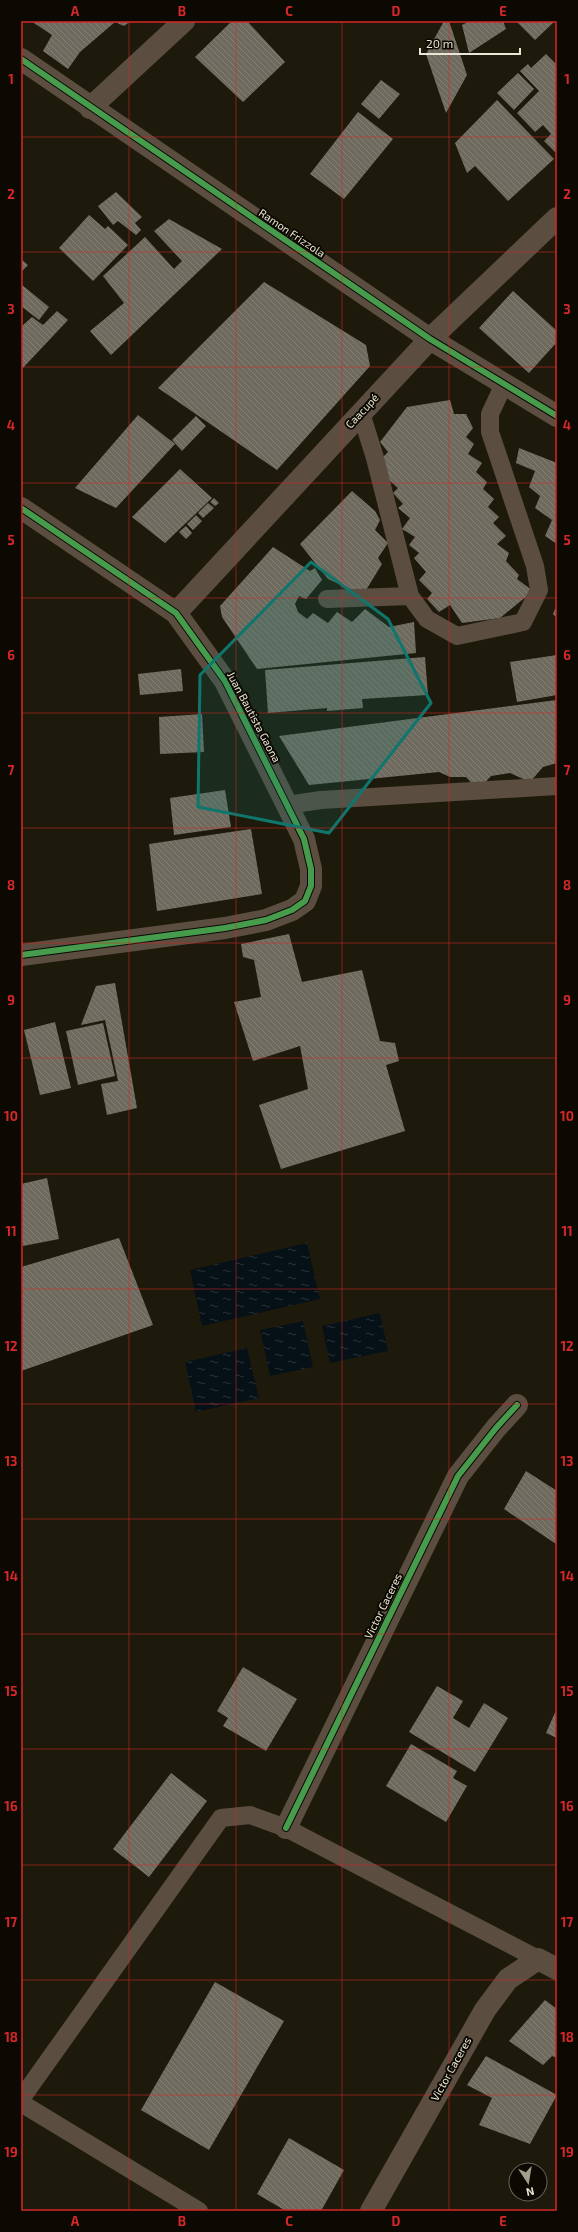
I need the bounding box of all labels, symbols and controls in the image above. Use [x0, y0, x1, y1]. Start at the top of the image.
text: A [71, 3, 80, 19]
text: B [178, 3, 186, 19]
text: C [285, 3, 293, 19]
text: D [392, 3, 401, 19]
text: E [499, 3, 507, 19]
scale bar [420, 30, 520, 56]
text: 20 m [426, 36, 453, 50]
text: 1 [8, 71, 14, 87]
text: 1 [564, 71, 570, 87]
text: 2 [7, 186, 15, 202]
text: 2 [563, 186, 571, 202]
street label: Ramon Frizzola [257, 206, 328, 260]
text: 3 [7, 301, 15, 317]
text: 3 [563, 301, 571, 317]
street label: Caacupé [342, 391, 381, 431]
text: 4 [7, 417, 15, 433]
text: 4 [563, 417, 571, 433]
text: 5 [7, 532, 15, 548]
text: 5 [563, 532, 571, 548]
text: 6 [7, 647, 15, 663]
text: 6 [563, 647, 571, 663]
street label: Juan Bautista Gaona [225, 669, 284, 764]
text: 7 [8, 762, 15, 778]
text: 7 [564, 762, 571, 778]
text: 8 [7, 877, 15, 893]
text: 8 [563, 877, 571, 893]
text: 9 [7, 992, 15, 1008]
text: 9 [563, 992, 571, 1008]
text: 10 [4, 1108, 18, 1124]
text: 10 [560, 1108, 574, 1124]
text: 11 [5, 1223, 17, 1239]
text: 11 [561, 1223, 573, 1239]
text: 12 [4, 1338, 18, 1354]
text: 12 [560, 1338, 574, 1354]
text: 13 [5, 1453, 18, 1469]
text: 13 [561, 1453, 574, 1469]
text: 14 [4, 1568, 18, 1584]
text: 14 [560, 1568, 574, 1584]
street label: Victor Caceres [361, 1571, 404, 1641]
text: 15 [5, 1683, 17, 1699]
text: 15 [561, 1683, 573, 1699]
text: 16 [4, 1798, 18, 1814]
text: 16 [560, 1798, 574, 1814]
text: 17 [5, 1914, 17, 1930]
text: 17 [561, 1914, 573, 1930]
text: 18 [4, 2029, 18, 2045]
text: 18 [560, 2029, 574, 2045]
street label: Victor Caceres [428, 2034, 474, 2103]
text: 19 [4, 2144, 18, 2160]
text: 19 [560, 2144, 574, 2160]
north arrow [508, 2162, 548, 2202]
text: N [525, 2185, 535, 2199]
text: A [71, 2213, 80, 2229]
text: B [178, 2213, 186, 2229]
text: C [285, 2213, 293, 2229]
text: D [392, 2213, 401, 2229]
text: E [499, 2213, 507, 2229]

